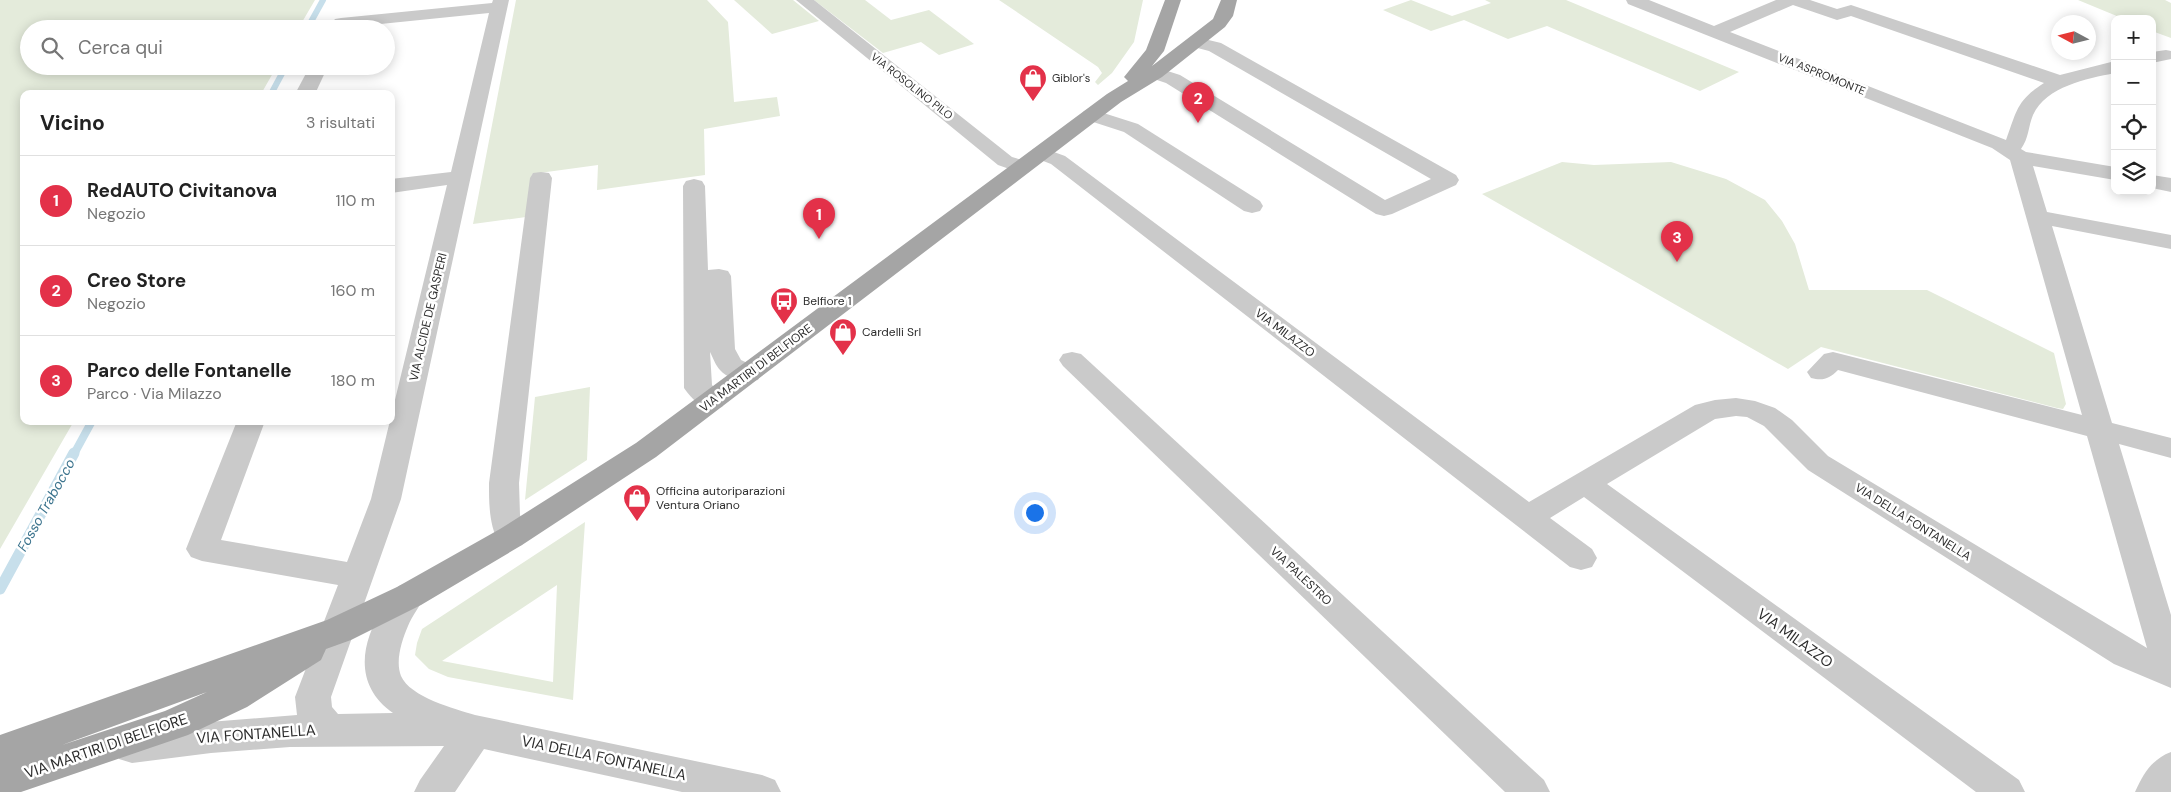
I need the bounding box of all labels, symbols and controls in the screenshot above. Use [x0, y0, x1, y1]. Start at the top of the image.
north arrow [2051, 15, 2096, 60]
map controls [2111, 15, 2156, 195]
button: + [2111, 15, 2156, 60]
search box [20, 20, 395, 75]
icon: search [38, 34, 66, 62]
text: Cerca qui [78, 35, 163, 60]
street label: VIA ROSOLINO PILO [868, 50, 956, 122]
street label: VIA ASPROMONTE [1776, 50, 1868, 98]
button: − [2111, 60, 2156, 105]
shop icon: Giblor's [1018, 63, 1048, 102]
place label: Giblor's [1052, 71, 1090, 85]
pin: 2 [1182, 82, 1214, 123]
button: locate [2111, 105, 2156, 150]
text: Vicino [40, 109, 105, 137]
text: 3 risultati [306, 112, 375, 133]
button: layers [2111, 150, 2156, 195]
text: RedAUTO Civitanova [87, 178, 277, 203]
text: 1 [53, 190, 59, 211]
text: 110 m [336, 190, 375, 211]
pin: 1 [803, 198, 835, 239]
text: Negozio [87, 203, 146, 224]
pin: 3 [1661, 221, 1693, 262]
street label: VIA ALCIDE DE GASPERI [405, 251, 451, 383]
text: Creo Store [87, 268, 186, 293]
text: 2 [51, 280, 61, 301]
text: 160 m [331, 280, 375, 301]
bus stop icon: Belfiore 1 [769, 286, 799, 325]
text: Negozio [87, 293, 146, 314]
place label: Belfiore 1 [803, 293, 852, 309]
street label: VIA MILAZZO [1252, 305, 1318, 361]
shop icon: Cardelli Srl [828, 317, 858, 356]
street label: VIA MARTIRI DI BELFIORE [697, 320, 816, 416]
place label: Cardelli Srl [862, 324, 921, 340]
text: Parco delle Fontanelle [87, 358, 292, 383]
text: 3 [51, 370, 61, 391]
text: 180 m [331, 370, 375, 391]
text: Parco · Via Milazzo [87, 383, 222, 404]
water label: Fosso Trabocco [13, 455, 79, 555]
street label: VIA DELLA FONTANELLA [1852, 480, 1974, 564]
shop icon: Officina autoriparazioni Ventura Oriano [622, 483, 652, 522]
place label: Officina autoriparazioni Ventura Oriano [656, 483, 785, 513]
your location [1022, 500, 1048, 526]
street label: VIA PALESTRO [1267, 543, 1335, 609]
street label: VIA MILAZZO [1753, 604, 1837, 672]
street label: VIA MARTIRI DI BELFIORE [22, 709, 190, 783]
street label: VIA FONTANELLA [196, 720, 316, 748]
street label: VIA DELLA FONTANELLA [520, 731, 688, 785]

